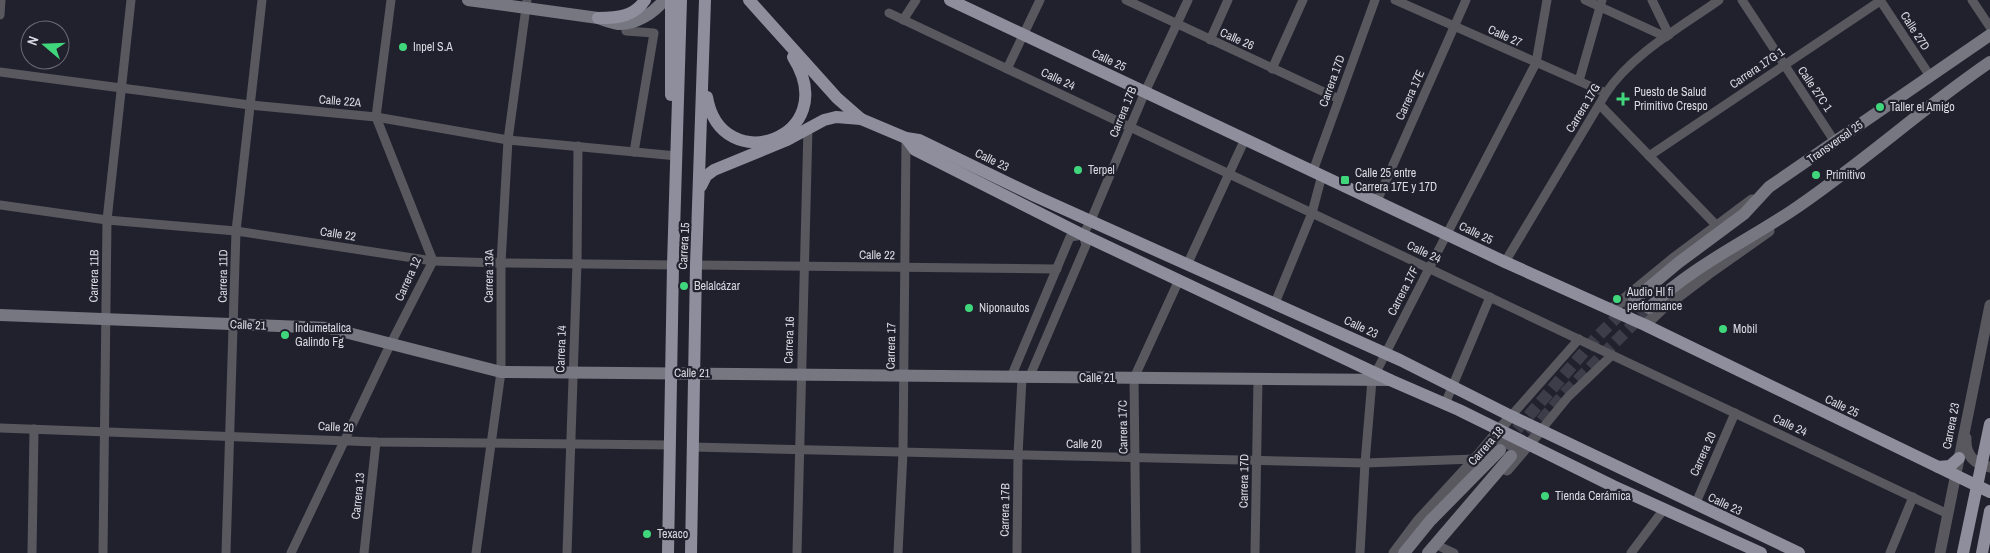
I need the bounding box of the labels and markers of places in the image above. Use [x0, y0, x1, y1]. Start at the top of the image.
place label: Inpel S.A [413, 39, 453, 55]
marker: Inpel S.A [397, 41, 409, 53]
place label: Puesto de Salud Primitivo Crespo [1634, 84, 1708, 114]
marker: Puesto de Salud Primitivo Crespo [1616, 92, 1630, 106]
place label: Taller el Amigo [1890, 99, 1955, 115]
marker: Taller el Amigo [1874, 101, 1886, 113]
place label: Terpel [1088, 162, 1115, 178]
marker: Terpel [1072, 164, 1084, 176]
place label: Calle 25 entre Carrera 17E y 17D [1355, 165, 1437, 195]
place label: Primitivo [1826, 167, 1865, 183]
marker: Primitivo [1810, 169, 1822, 181]
marker: Calle 25 entre Carrera 17E y 17D [1339, 174, 1351, 186]
place label: Belalcázar [694, 278, 741, 294]
marker: Belalcázar [678, 280, 690, 292]
place label: Audio HI fi performance [1626, 284, 1682, 314]
marker: Audio HI fi performance [1611, 293, 1623, 305]
place label: Niponautos [979, 300, 1029, 316]
marker: Niponautos [963, 302, 975, 314]
place label: Indumetalica Galindo Fg [295, 320, 352, 350]
place label: Mobil [1733, 321, 1757, 337]
marker: Mobil [1717, 323, 1729, 335]
marker: Indumetalica Galindo Fg [279, 329, 291, 341]
place label: Tienda Cerámica [1555, 488, 1631, 504]
marker: Tienda Cerámica [1539, 490, 1551, 502]
place label: Texaco [657, 526, 688, 542]
marker: Texaco [641, 528, 653, 540]

